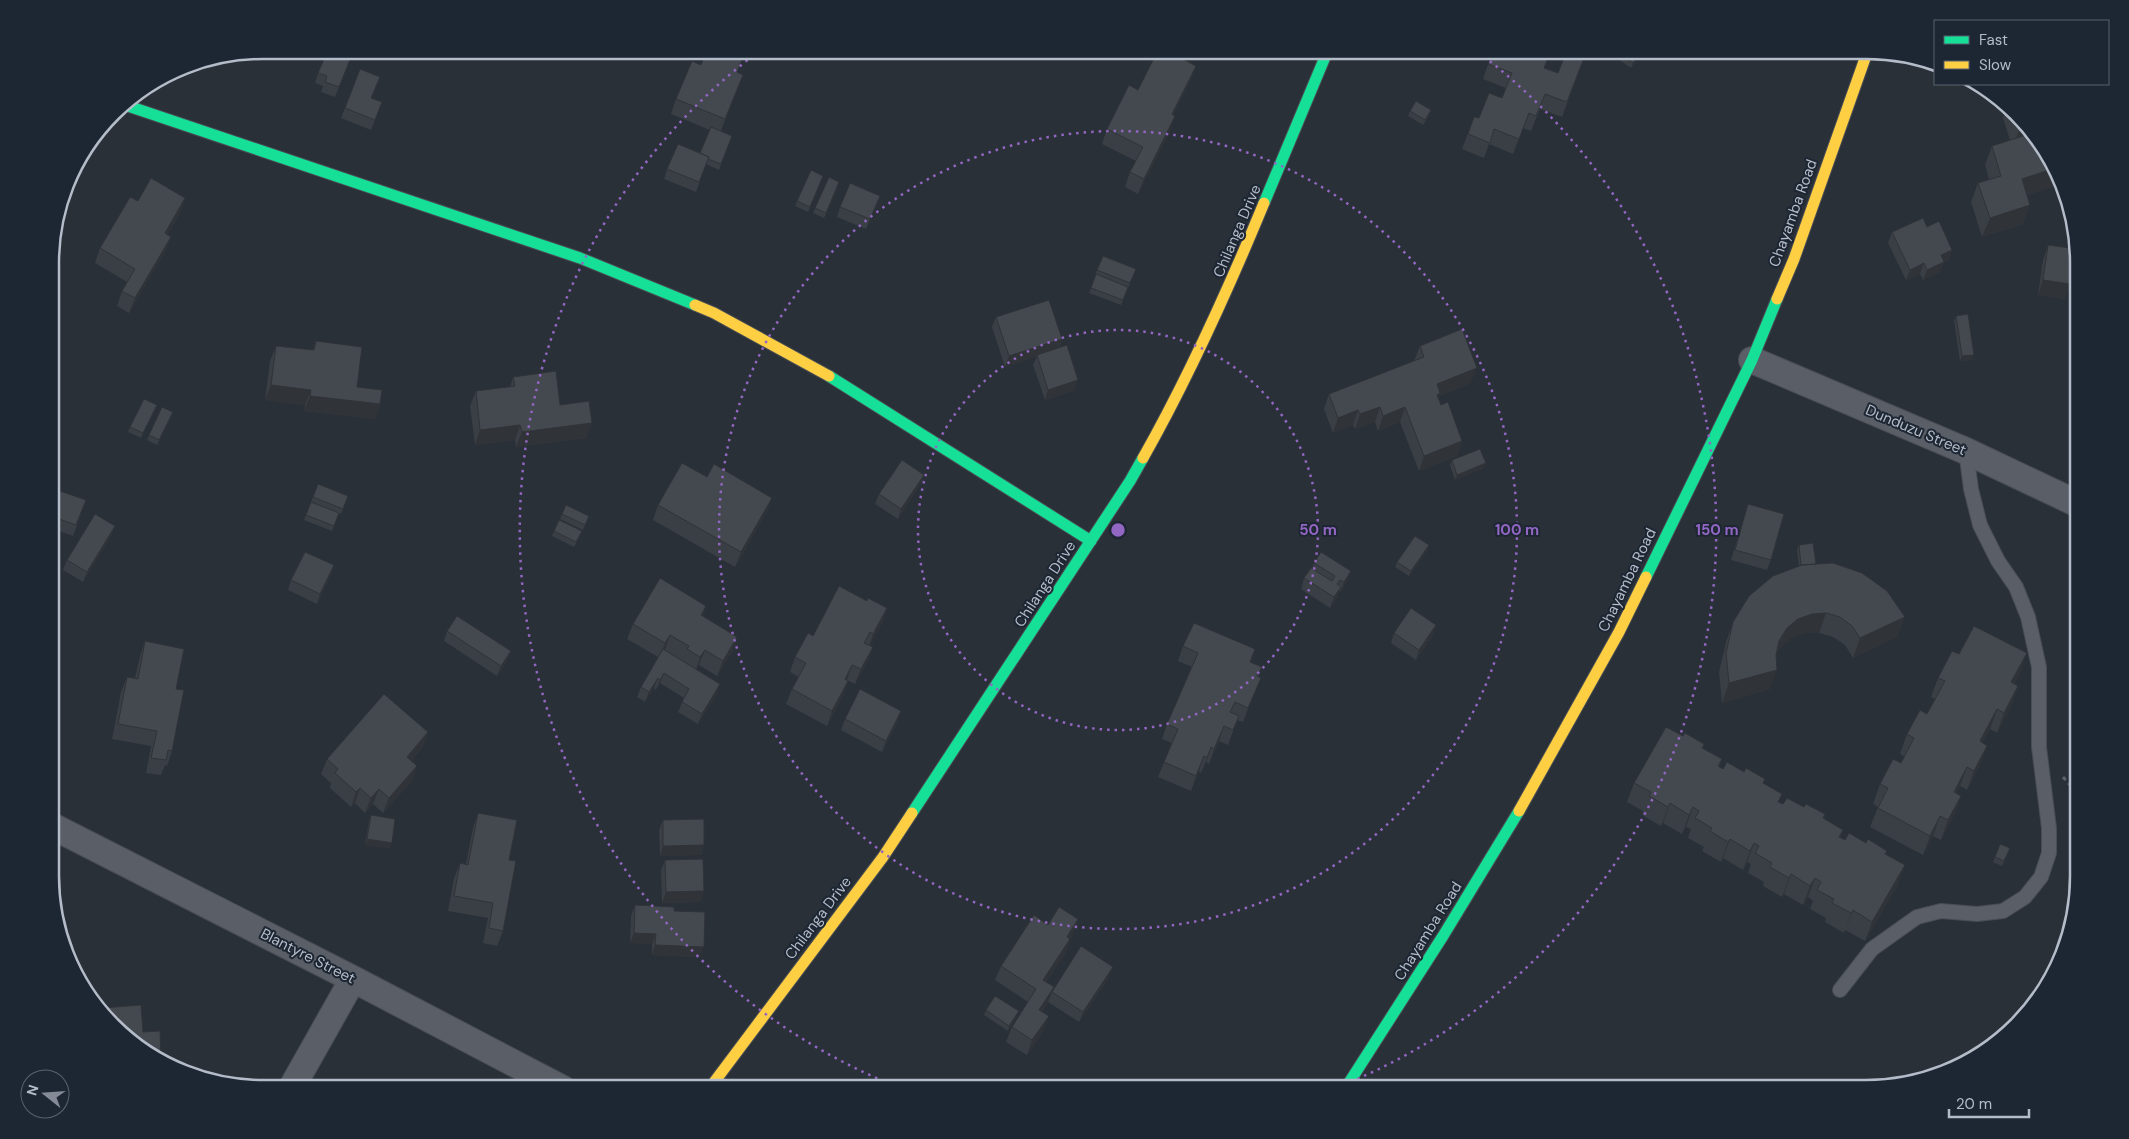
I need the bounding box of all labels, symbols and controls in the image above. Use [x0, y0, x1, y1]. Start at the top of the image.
legend [1934, 20, 2109, 85]
text: Fast [1979, 30, 2008, 50]
text: Slow [1979, 55, 2012, 75]
street label: Chayamba Road [1764, 156, 1822, 270]
street label: Chilanga Drive [1208, 181, 1266, 281]
street label: Dunduzu Street [1863, 400, 1969, 460]
text: 50 m [1299, 520, 1337, 540]
text: 100 m [1495, 520, 1539, 540]
text: 150 m [1696, 520, 1739, 540]
centre of rings [1109, 521, 1127, 539]
street label: Chayamba Road [1593, 525, 1661, 635]
street label: Chilanga Drive [1010, 537, 1080, 631]
street label: Chilanga Drive [780, 872, 856, 964]
street label: Chayamba Road [1390, 878, 1466, 984]
street label: Blantyre Street [257, 924, 359, 988]
north arrow [20, 1069, 70, 1119]
text: N [22, 1083, 43, 1098]
scale bar [1949, 1086, 2029, 1118]
text: 20 m [1956, 1094, 1992, 1114]

